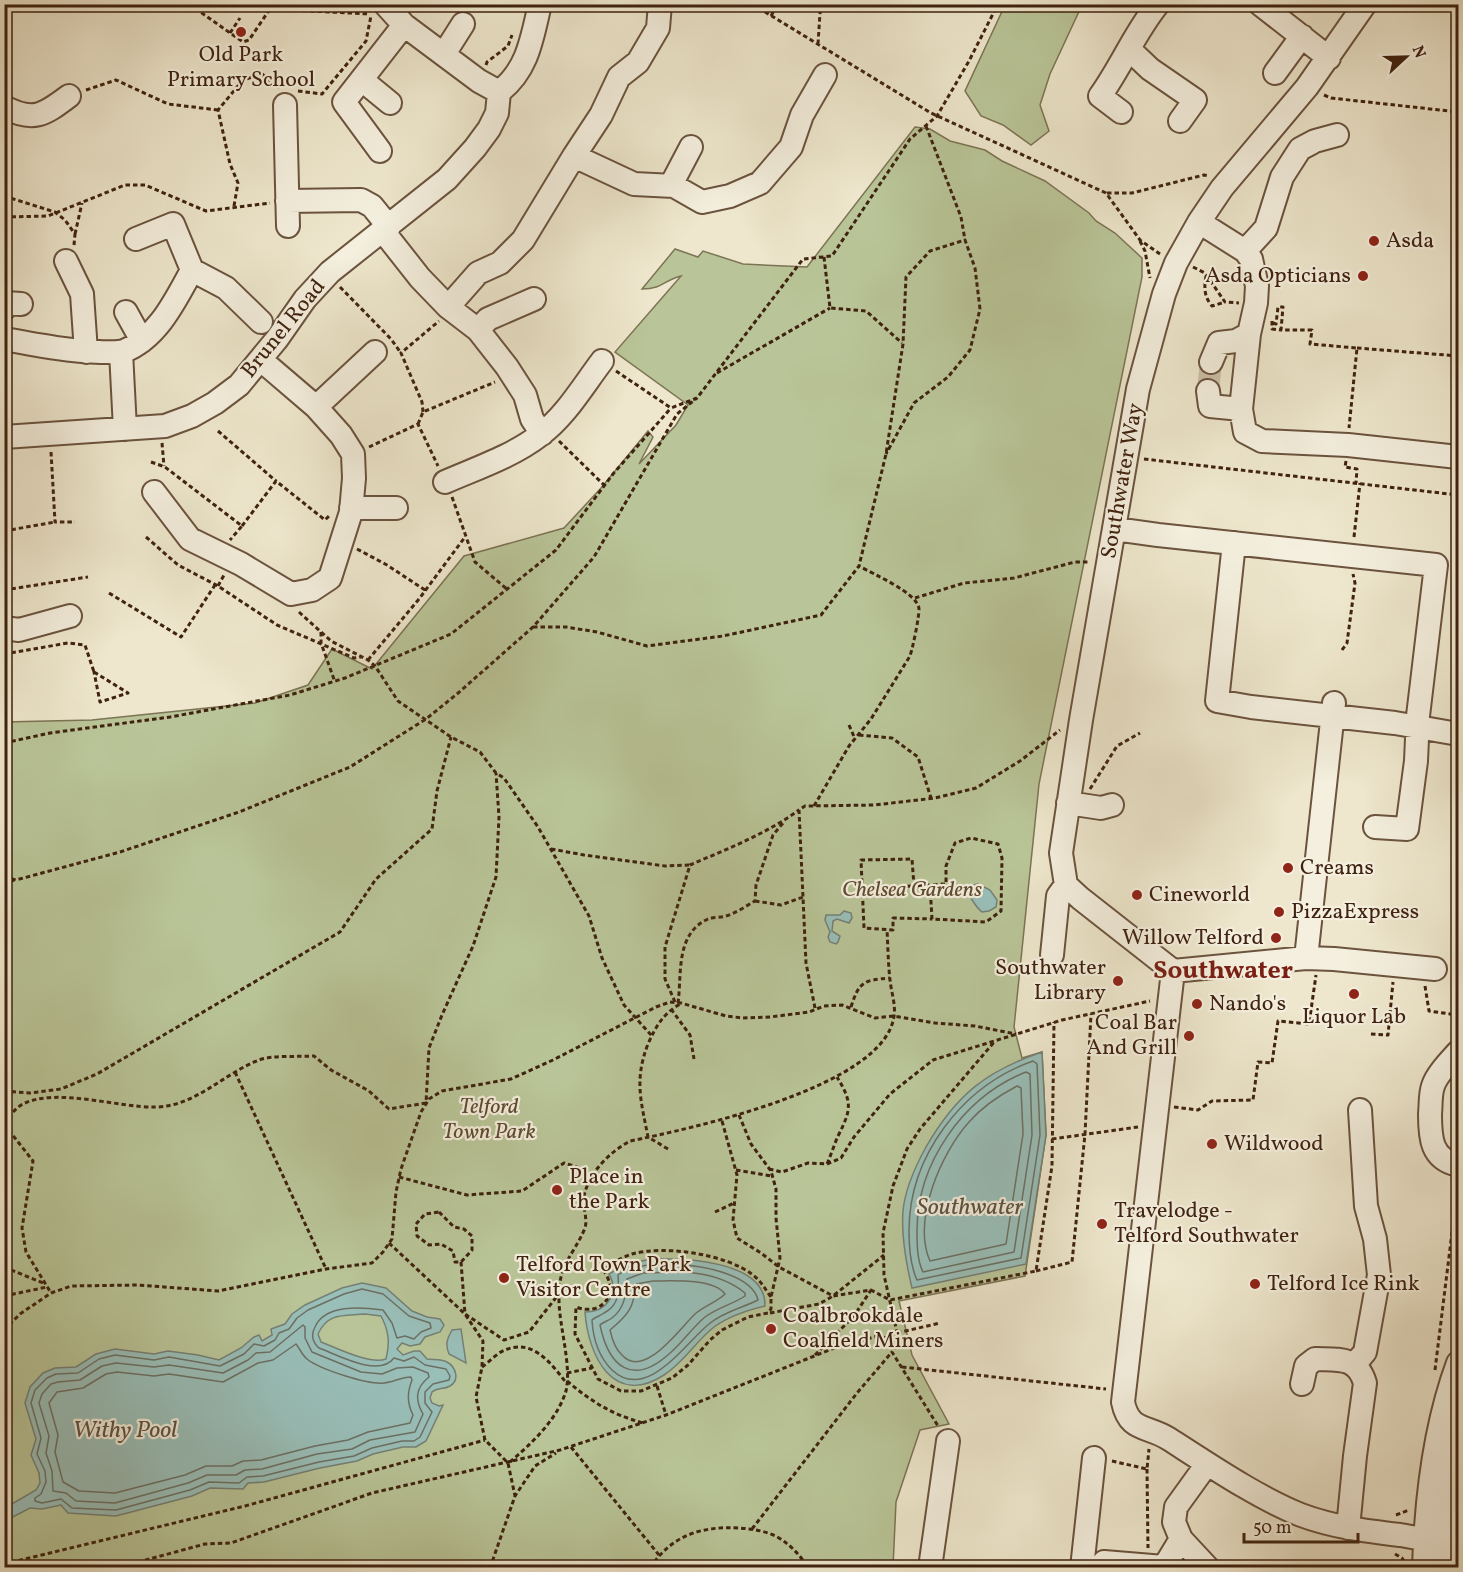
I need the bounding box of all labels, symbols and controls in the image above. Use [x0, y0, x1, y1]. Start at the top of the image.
marker: Old Park Primary School [234, 25, 248, 39]
north arrow [1376, 27, 1436, 87]
place label: Old Park Primary School [167, 40, 315, 96]
text: N [1406, 43, 1431, 62]
place label: Asda [1386, 226, 1434, 257]
marker: Asda [1367, 234, 1381, 248]
place label: Asda Opticians [1205, 261, 1351, 292]
marker: Asda Opticians [1356, 269, 1370, 283]
street label: Brunel Road [234, 273, 334, 385]
street label: Southwater Way [1094, 401, 1152, 561]
place label: Creams [1300, 853, 1374, 884]
marker: Creams [1281, 861, 1295, 875]
park label: Chelsea Gardens [842, 875, 982, 906]
place label: Cineworld [1149, 880, 1250, 911]
marker: Cineworld [1130, 888, 1144, 902]
place label: PizzaExpress [1291, 897, 1419, 928]
marker: PizzaExpress [1272, 905, 1286, 919]
place label: Willow Telford [1122, 923, 1264, 954]
marker: Willow Telford [1269, 931, 1283, 945]
place label: Southwater Library [995, 953, 1106, 1009]
district label: Southwater [1153, 953, 1293, 989]
marker: Southwater Library [1111, 974, 1125, 988]
marker: Liquor Lab [1347, 987, 1361, 1001]
place label: Nando's [1209, 989, 1286, 1020]
marker: Nando's [1190, 997, 1204, 1011]
place label: Liquor Lab [1302, 1002, 1406, 1033]
place label: Coal Bar And Grill [1086, 1008, 1177, 1064]
marker: Coal Bar And Grill [1182, 1029, 1196, 1043]
park label: Telford Town Park [442, 1092, 536, 1148]
place label: Wildwood [1224, 1129, 1324, 1160]
marker: Wildwood [1205, 1137, 1219, 1151]
place label: Place in the Park [569, 1162, 650, 1218]
marker: Place in the Park [550, 1183, 564, 1197]
water label: Southwater [917, 1191, 1024, 1225]
place label: Travelodge - Telford Southwater [1114, 1196, 1299, 1252]
marker: Travelodge - Telford Southwater [1095, 1217, 1109, 1231]
place label: Telford Town Park Visitor Centre [516, 1250, 691, 1306]
place label: Telford Ice Rink [1267, 1269, 1420, 1300]
marker: Telford Town Park Visitor Centre [497, 1271, 511, 1285]
marker: Telford Ice Rink [1248, 1277, 1262, 1291]
place label: Coalbrookdale Coalfield Miners [783, 1301, 944, 1357]
marker: Coalbrookdale Coalfield Miners [764, 1322, 778, 1336]
water label: Withy Pool [73, 1414, 177, 1448]
scale bar [1244, 1506, 1358, 1544]
text: 50 m [1253, 1516, 1292, 1541]

